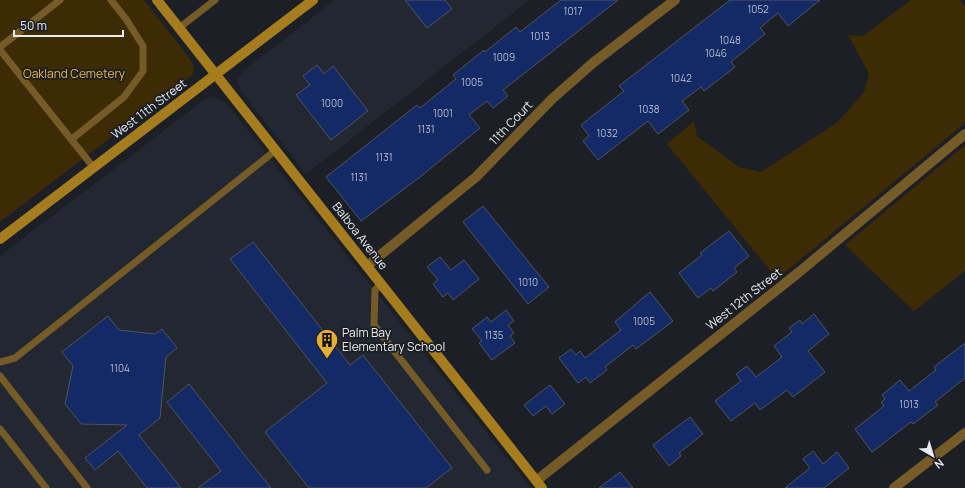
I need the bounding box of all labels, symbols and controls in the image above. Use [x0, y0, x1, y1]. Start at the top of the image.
house number: 1052 [747, 2, 769, 16]
house number: 1017 [564, 4, 582, 18]
scale bar [14, 12, 123, 38]
text: 50 m [20, 17, 47, 34]
house number: 1013 [530, 29, 550, 43]
house number: 1048 [719, 33, 741, 47]
house number: 1046 [705, 46, 727, 60]
house number: 1009 [493, 50, 515, 64]
park label: Oakland Cemetery [23, 65, 126, 82]
house number: 1042 [670, 71, 692, 85]
street label: West 11th Street [108, 75, 190, 142]
house number: 1005 [461, 75, 483, 89]
house number: 1000 [321, 96, 343, 110]
street label: 11th Court [485, 97, 536, 149]
house number: 1038 [638, 102, 660, 116]
house number: 1001 [433, 106, 453, 120]
house number: 1131 [417, 122, 435, 136]
house number: 1032 [596, 126, 618, 140]
house number: 1131 [375, 150, 393, 164]
house number: 1131 [350, 170, 368, 184]
street label: Balboa Avenue [329, 198, 392, 273]
street label: West 12th Street [702, 263, 785, 334]
house number: 1010 [518, 275, 538, 289]
house number: 1005 [633, 314, 655, 328]
place label: Palm Bay Elementary School [342, 324, 445, 355]
building icon: Palm Bay Elementary School [314, 327, 340, 360]
house number: 1135 [484, 328, 504, 342]
house number: 1104 [110, 361, 130, 375]
house number: 1013 [899, 397, 919, 411]
north arrow [913, 436, 953, 476]
text: N [932, 456, 947, 473]

